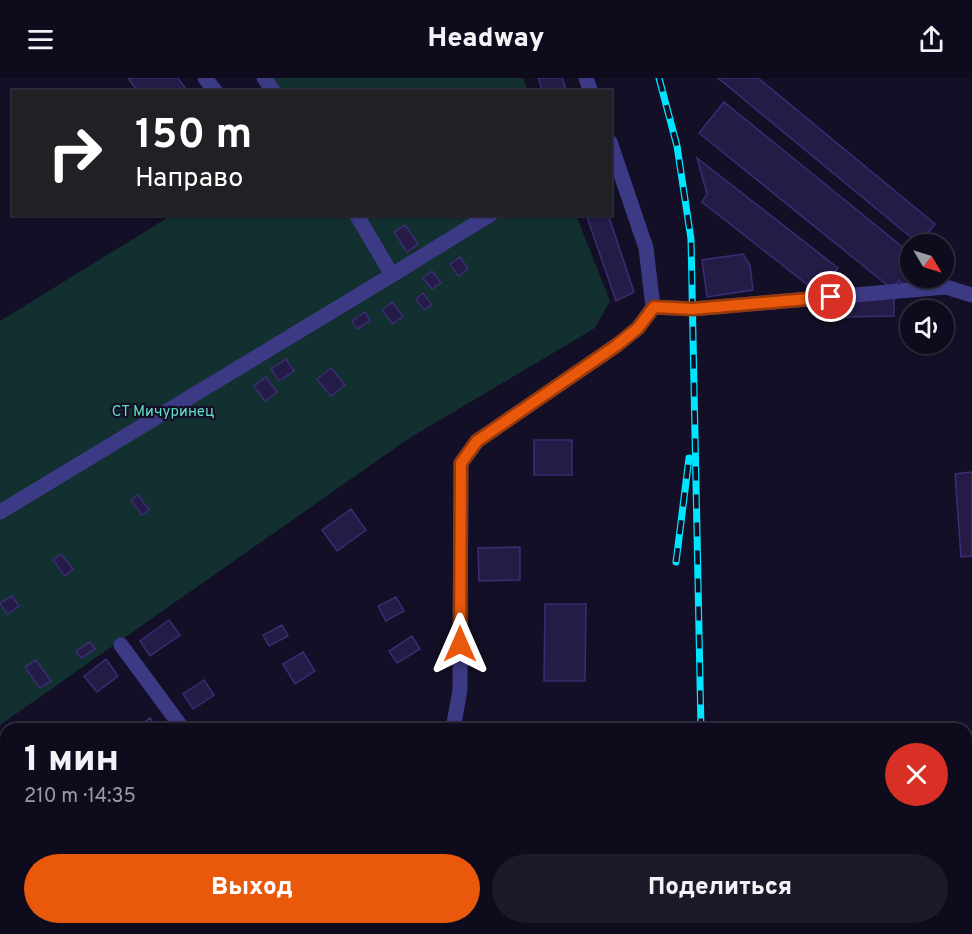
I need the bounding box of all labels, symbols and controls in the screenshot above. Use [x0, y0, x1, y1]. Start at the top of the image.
text: Headway [428, 22, 544, 56]
icon: menu [24, 23, 57, 56]
icon: share [915, 23, 948, 56]
text: 150 m [135, 110, 252, 163]
icon: right [36, 114, 114, 192]
text: Направо [135, 162, 243, 196]
north arrow [900, 234, 954, 288]
map controls [900, 234, 954, 354]
pin [805, 271, 856, 322]
icon: arrive [814, 280, 847, 313]
button: sound [900, 300, 954, 354]
park label: СТ Мичуринец [112, 403, 214, 422]
position arrow [428, 612, 492, 676]
text: 1 мин [24, 738, 119, 784]
button: close [885, 743, 948, 806]
text: 210 m · 14:35 [24, 784, 136, 810]
button: Выход [24, 854, 480, 923]
button: Поделиться [492, 854, 948, 923]

